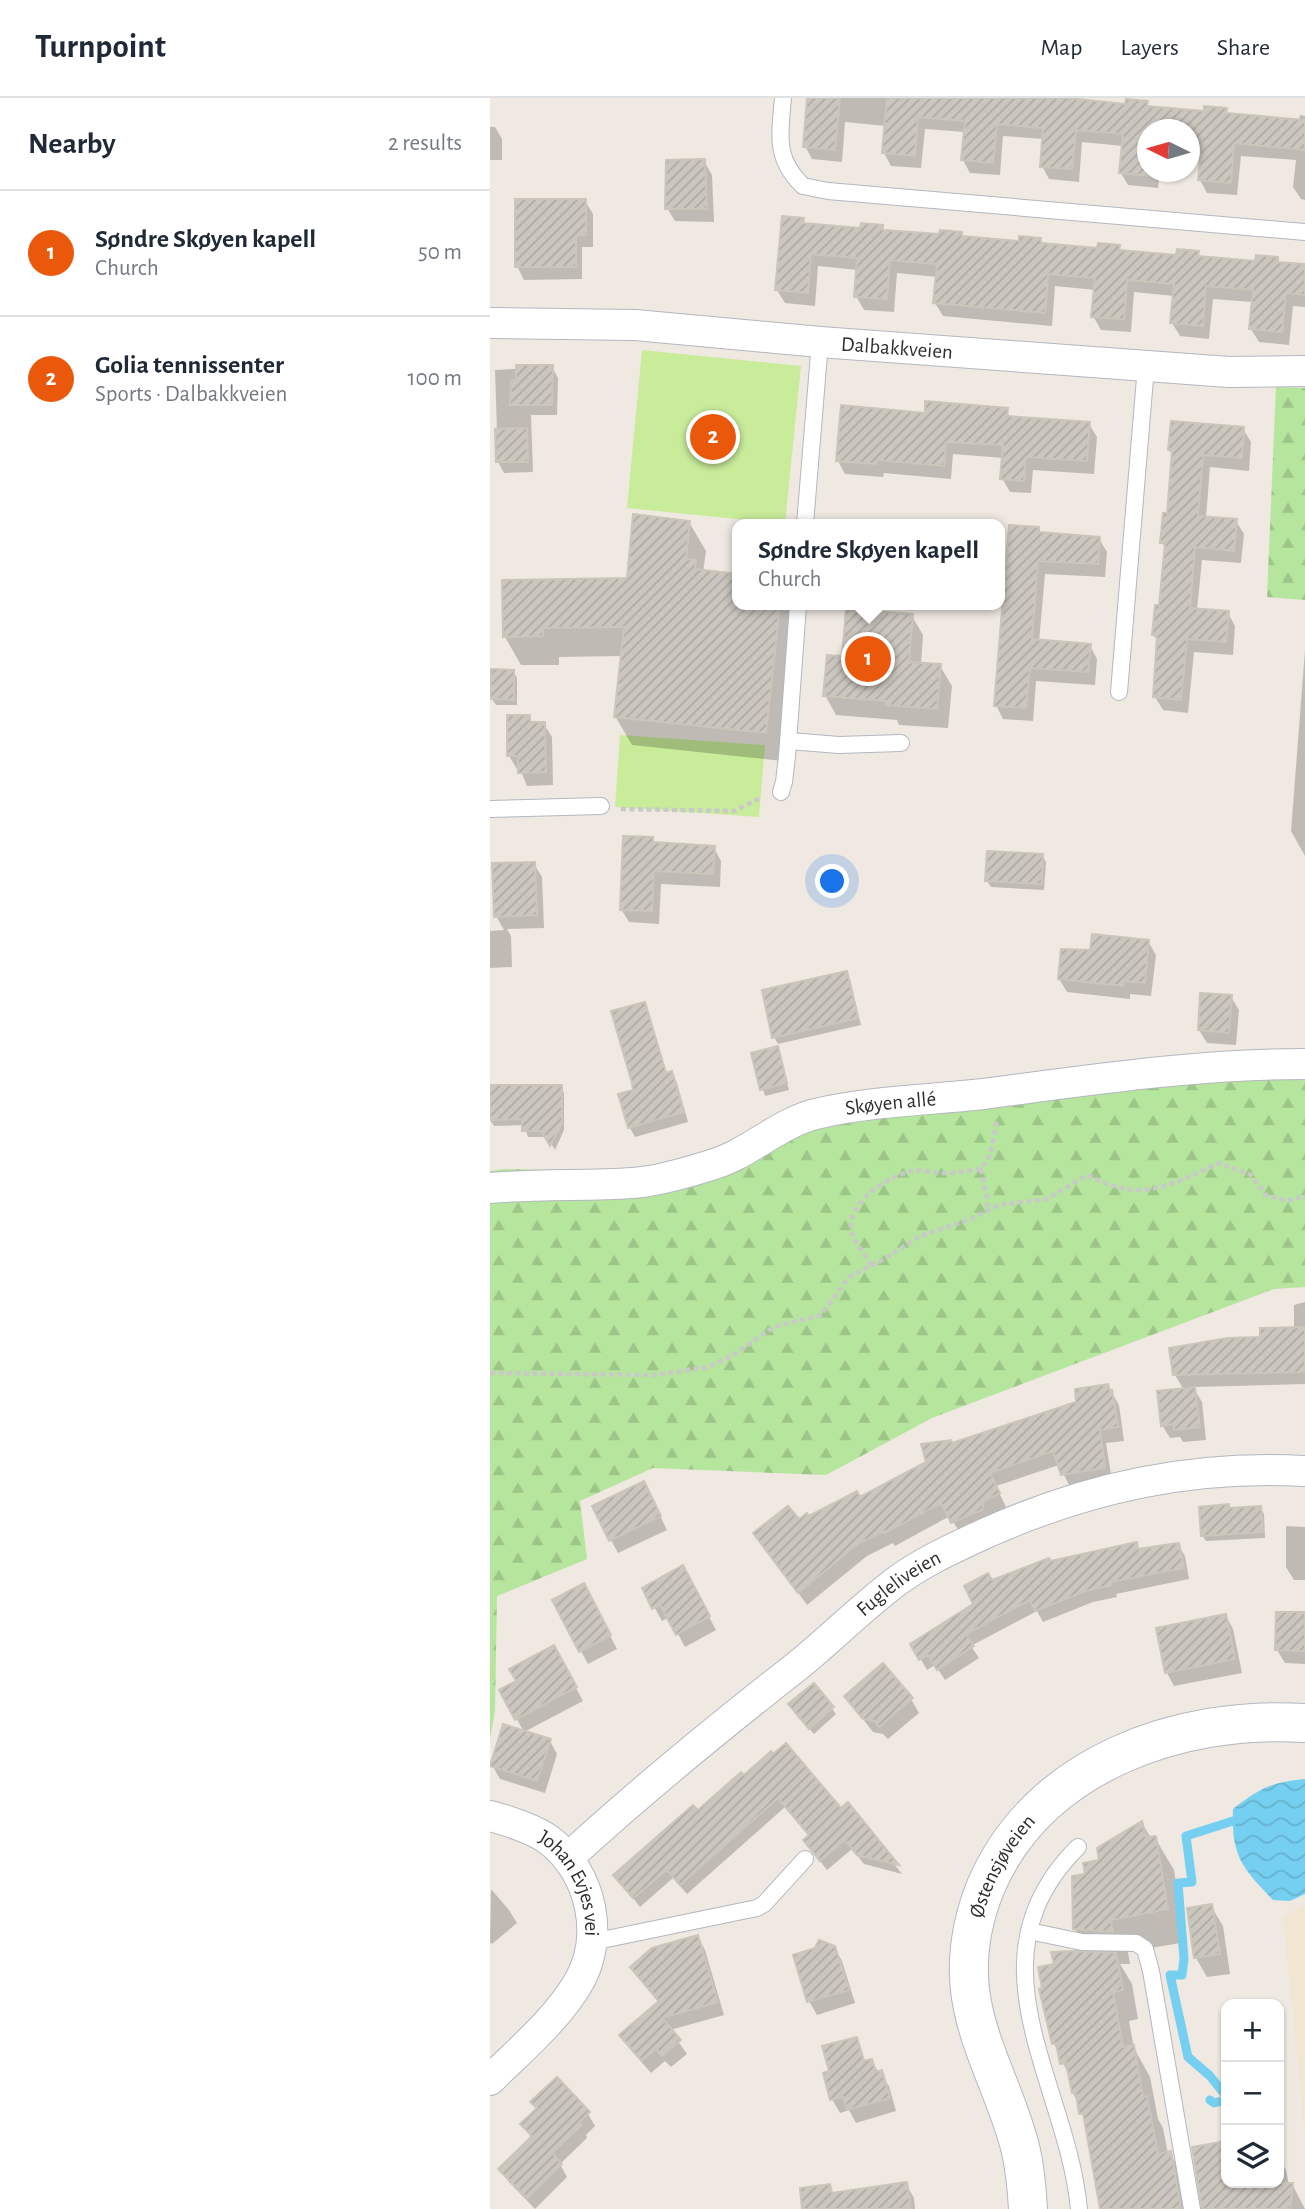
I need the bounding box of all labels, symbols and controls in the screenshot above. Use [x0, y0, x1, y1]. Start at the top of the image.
text: Turnpoint [35, 31, 166, 64]
text: Map [1040, 36, 1082, 60]
text: Layers [1120, 36, 1179, 60]
text: Share [1217, 36, 1270, 60]
north arrow [1137, 119, 1200, 182]
text: Nearby [28, 129, 116, 159]
text: 2 results [388, 132, 462, 155]
text: Søndre Skøyen kapell [95, 226, 316, 252]
text: 1 [47, 241, 55, 264]
text: 50 m [418, 241, 462, 264]
text: Church [95, 257, 159, 280]
street label: Dalbakkveien [840, 333, 954, 362]
text: Golia tennissenter [95, 352, 284, 378]
text: 2 [46, 367, 56, 390]
text: 100 m [408, 367, 462, 390]
text: Sports · Dalbakkveien [95, 383, 287, 406]
pin: 2 [690, 411, 736, 463]
popup [732, 519, 1005, 610]
text: Søndre Skøyen kapell [758, 537, 979, 563]
text: Church [758, 568, 822, 591]
pin: 1 [845, 633, 891, 685]
your location [815, 864, 849, 898]
street label: Skøyen allé [844, 1088, 937, 1118]
street label: Fugleliveien [852, 1546, 944, 1620]
street label: Østensjøveien [966, 1810, 1039, 1920]
street label: Johan Evjes vei [536, 1826, 603, 1937]
map controls [1221, 1999, 1284, 2188]
button: + [1221, 1999, 1284, 2062]
button: − [1221, 2062, 1284, 2125]
button: layers [1221, 2125, 1284, 2188]

